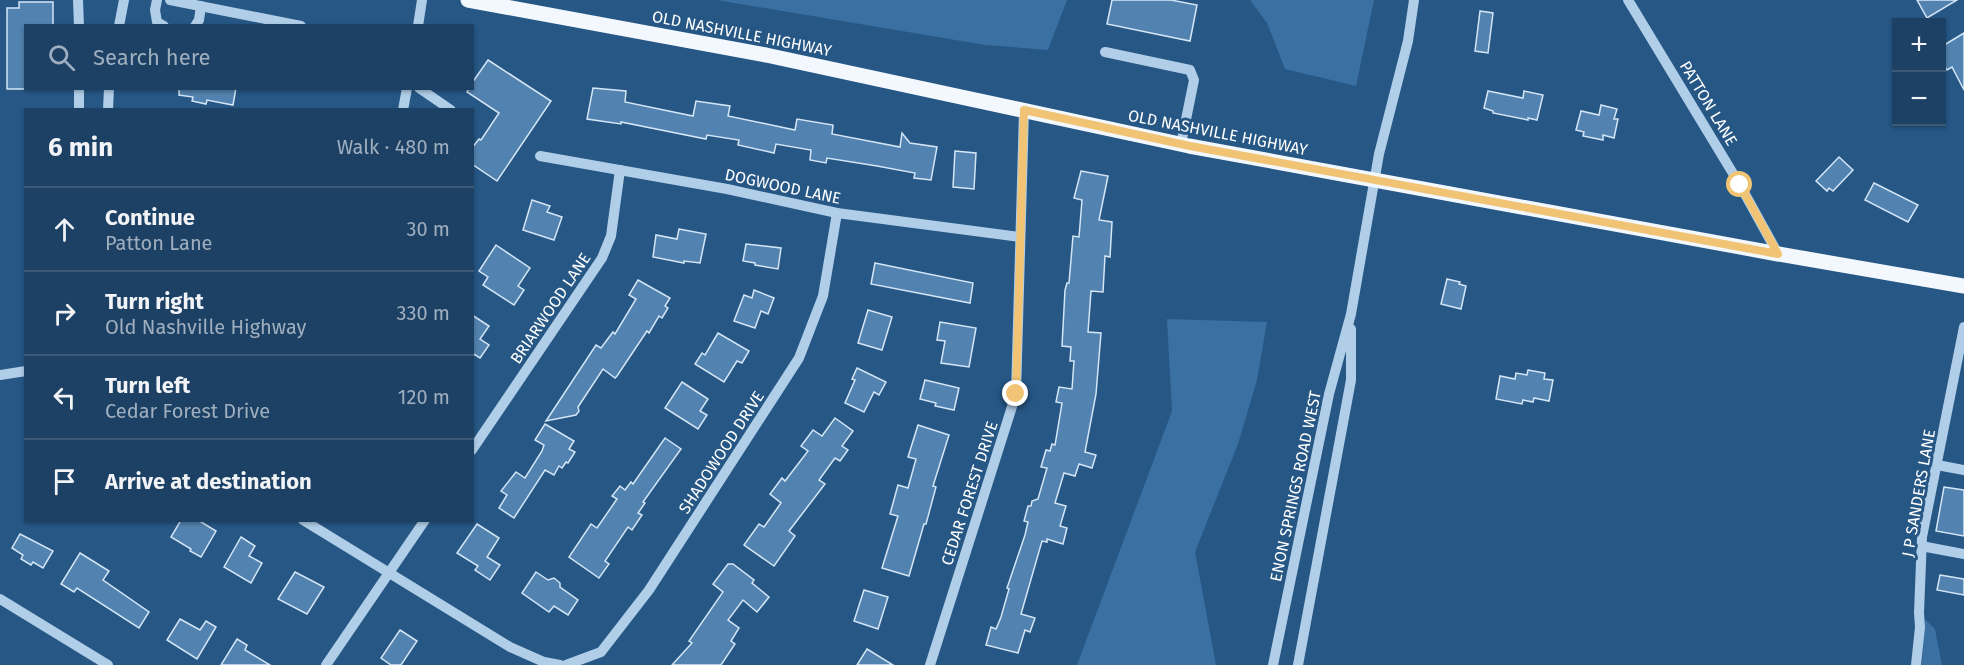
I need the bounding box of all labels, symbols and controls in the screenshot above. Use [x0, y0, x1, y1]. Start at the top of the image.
street label: OLD NASHVILLE HIGHWAY [650, 7, 834, 60]
map controls [1892, 18, 1946, 126]
button: + [1892, 18, 1946, 72]
search box [24, 24, 474, 90]
icon: search [45, 41, 78, 74]
text: Search here [93, 44, 211, 71]
street label: PATTON LANE [1676, 57, 1741, 149]
button: − [1892, 72, 1946, 126]
street label: OLD NASHVILLE HIGHWAY [1126, 106, 1310, 159]
text: 6 min [48, 132, 113, 163]
text: Walk · 480 m [337, 135, 450, 159]
street label: DOGWOOD LANE [723, 165, 843, 208]
route start [1726, 171, 1752, 197]
text: Continue [105, 204, 195, 231]
icon: ahead [48, 213, 81, 246]
text: 30 m [406, 217, 450, 241]
text: Patton Lane [105, 231, 213, 255]
street label: BRIARWOOD LANE [506, 249, 595, 367]
text: Turn right [105, 288, 204, 315]
icon: right [48, 297, 81, 330]
text: 330 m [396, 301, 450, 325]
text: Old Nashville Highway [105, 315, 306, 339]
text: Turn left [105, 372, 190, 399]
route end [1002, 380, 1028, 406]
icon: left [48, 381, 81, 414]
text: 120 m [398, 385, 450, 409]
street label: SHADOWOOD DRIVE [675, 387, 768, 517]
street label: ENON SPRINGS ROAD WEST [1266, 388, 1325, 583]
text: Cedar Forest Drive [105, 399, 270, 423]
street label: CEDAR FOREST DRIVE [937, 419, 1002, 568]
street label: J P SANDERS LANE [1898, 428, 1939, 558]
icon: arrive [48, 465, 81, 498]
text: Arrive at destination [105, 468, 312, 495]

